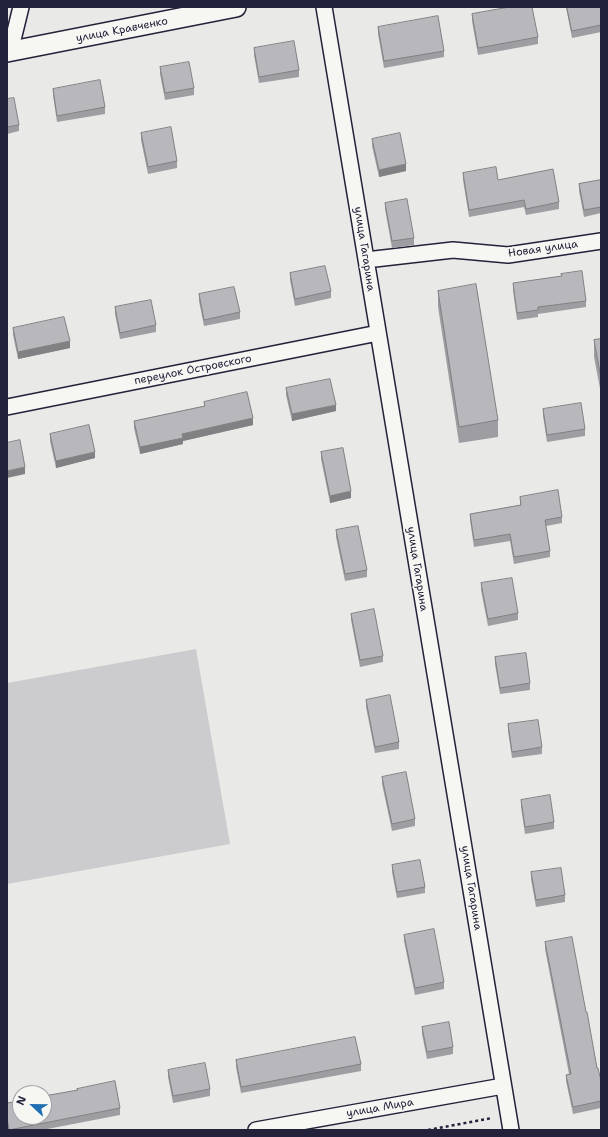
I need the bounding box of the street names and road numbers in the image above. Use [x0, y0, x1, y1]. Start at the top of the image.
street label: улица Кравченко [75, 15, 169, 45]
street label: улица Гагарина [351, 206, 377, 292]
street label: Новая улица [507, 238, 579, 260]
street label: переулок Островского [133, 352, 253, 388]
street label: улица Гагарина [404, 526, 430, 612]
street label: улица Гагарина [458, 845, 484, 931]
street label: улица Мира [345, 1096, 415, 1120]

